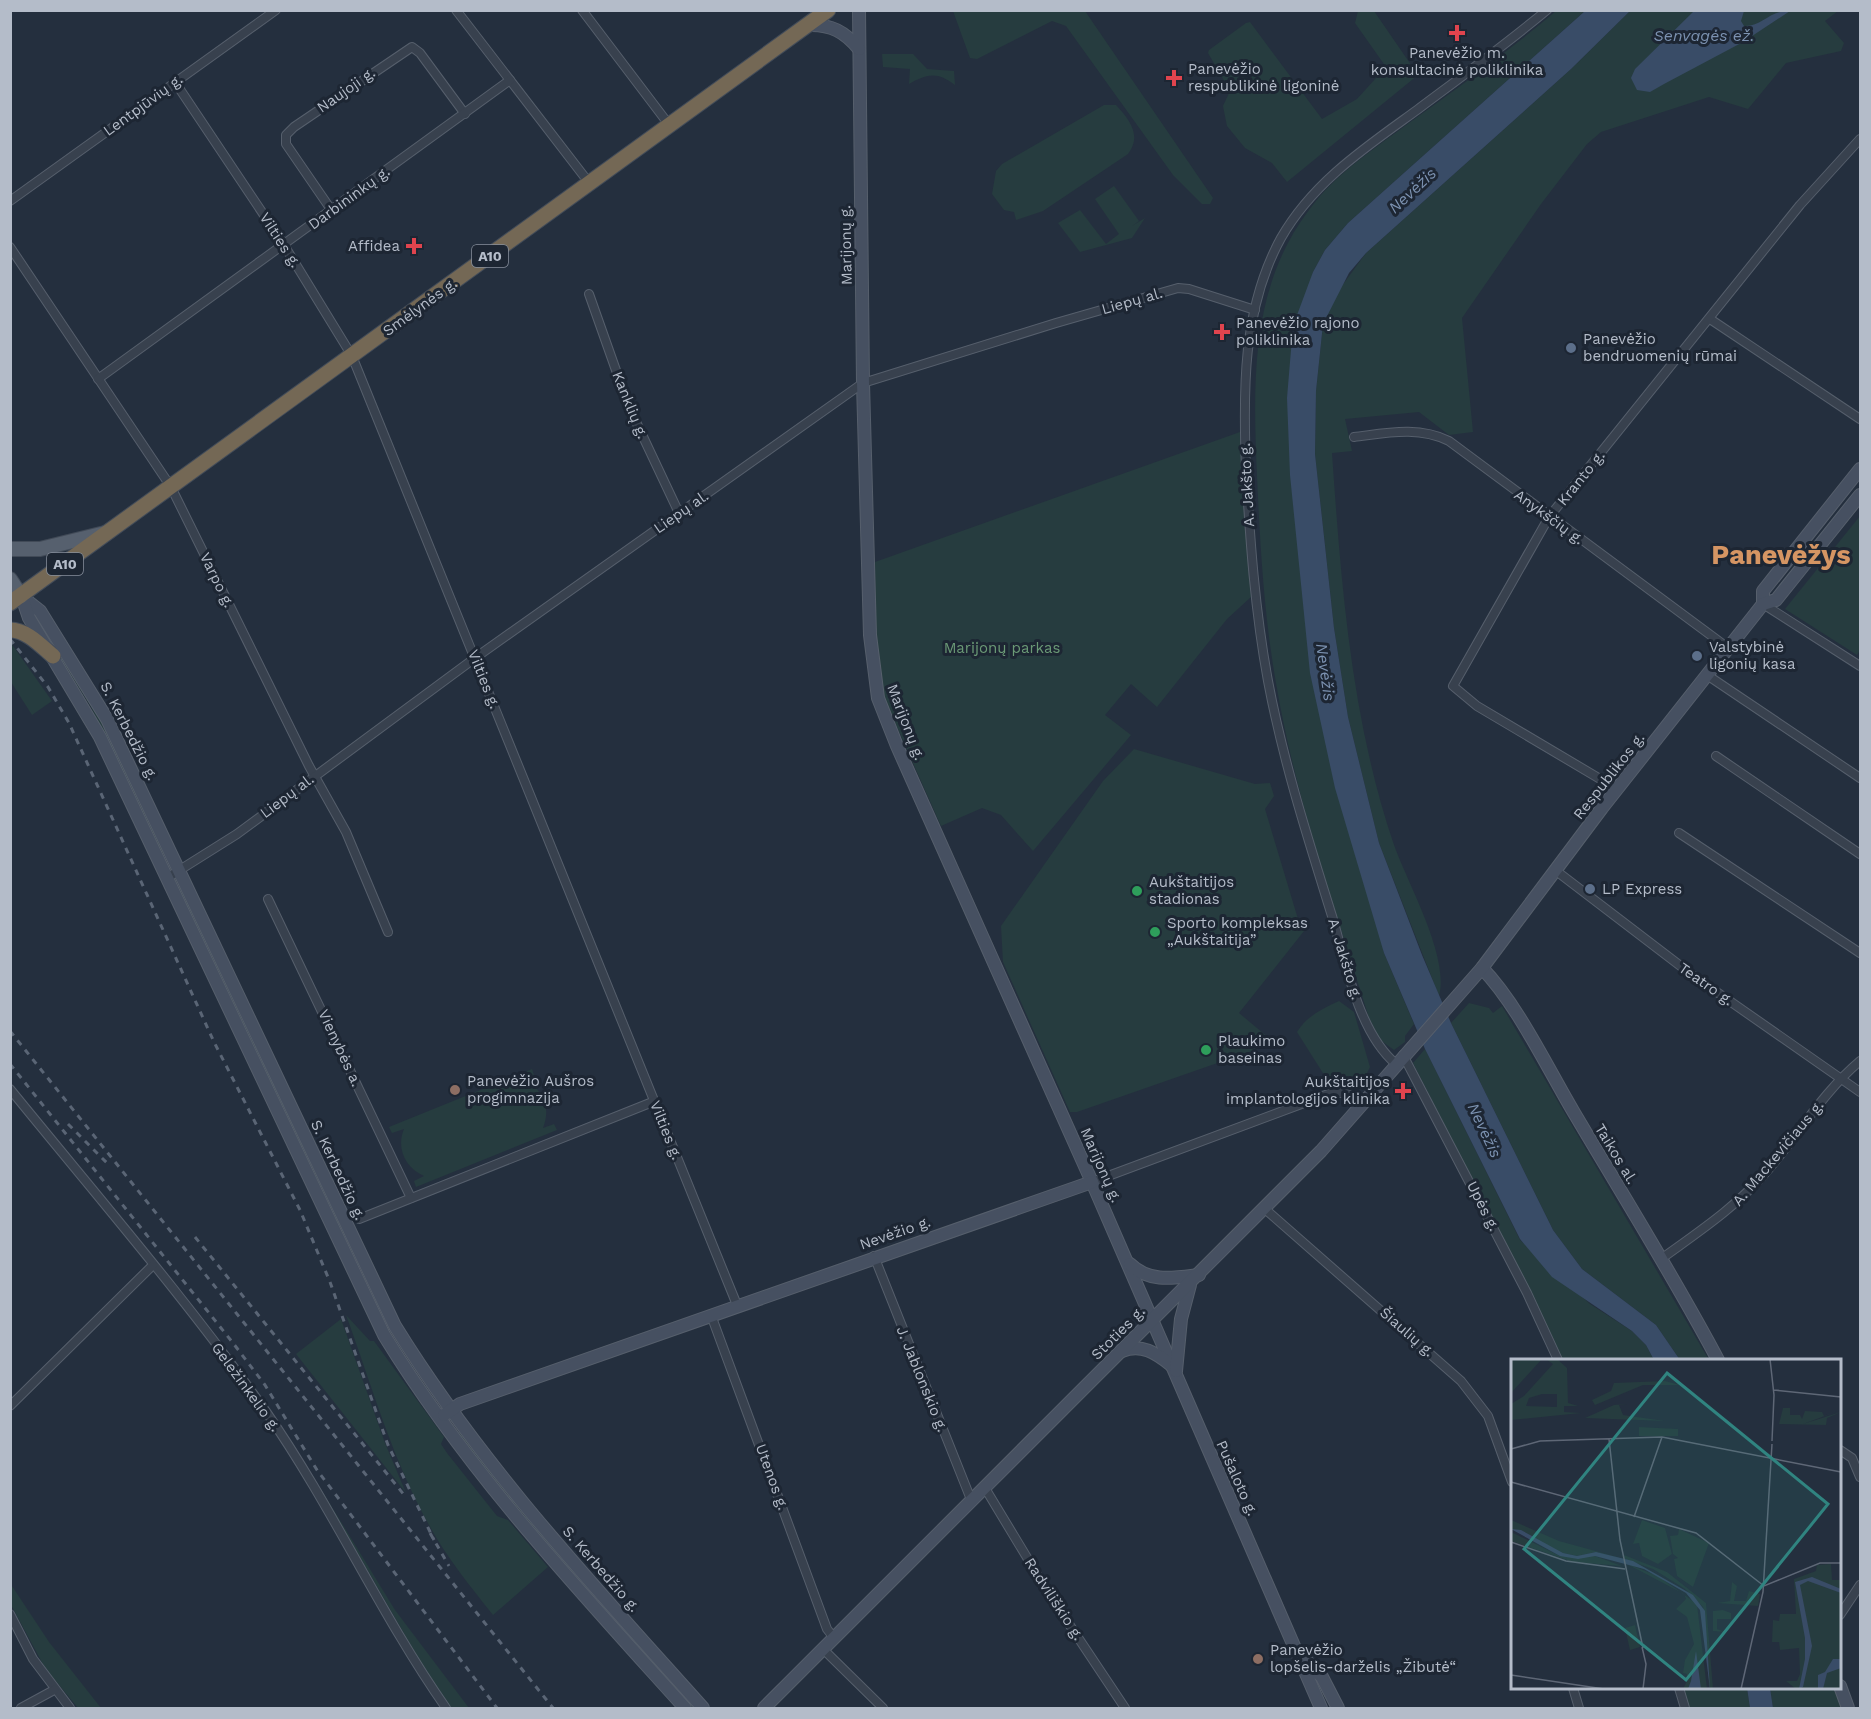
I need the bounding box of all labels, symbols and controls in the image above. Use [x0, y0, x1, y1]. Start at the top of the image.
marker: Panevėžio m. konsultacinė poliklinika [1448, 24, 1466, 42]
water label: Senvagės ež. [1654, 26, 1754, 45]
place label: Panevėžio m. konsultacinė poliklinika [1371, 44, 1544, 79]
place label: Panevėžio respublikinė ligoninė [1188, 60, 1339, 95]
street label: Naujoji g. [314, 63, 378, 117]
marker: Panevėžio respublikinė ligoninė [1165, 69, 1183, 87]
street label: Lentpjūvių g. [100, 70, 186, 140]
street label: Darbininkų g. [305, 162, 393, 234]
water label: Nevėžis [1385, 164, 1440, 217]
street label: Marijonų g. [836, 205, 856, 285]
street label: Vilties g. [256, 209, 304, 271]
place label: Affidea [348, 237, 401, 255]
marker: Affidea [405, 237, 423, 255]
road number: A10 [472, 245, 508, 267]
street label: Smėlynės g. [379, 274, 461, 340]
street label: Liepų al. [1099, 284, 1165, 318]
place label: Panevėžio rajono poliklinika [1236, 314, 1360, 349]
marker: Panevėžio rajono poliklinika [1213, 323, 1231, 341]
place label: Panevėžio bendruomenių rūmai [1583, 330, 1737, 365]
marker: Panevėžio bendruomenių rūmai [1564, 341, 1578, 355]
street label: Kanklių g. [608, 369, 652, 441]
street label: A. Jakšto g. [1236, 443, 1258, 527]
street label: Kranto g. [1553, 447, 1609, 509]
street label: Anykščių g. [1511, 486, 1587, 548]
street label: Liepų al. [650, 487, 712, 537]
district label: Panevėžys [1711, 539, 1851, 571]
street label: Varpo g. [196, 550, 238, 610]
road number: A10 [47, 553, 83, 575]
place label: Valstybinė ligonių kasa [1709, 638, 1796, 673]
park label: Marijonų parkas [944, 639, 1060, 657]
water label: Nevėžis [1312, 642, 1339, 702]
street label: Vilties g. [464, 647, 504, 711]
marker: Valstybinė ligonių kasa [1690, 649, 1704, 663]
street label: S. Kerbedžio g. [96, 679, 162, 783]
street label: Marijonų g. [883, 681, 929, 763]
street label: Respublikos g. [1570, 729, 1648, 823]
street label: Liepų al. [257, 770, 317, 822]
place label: Aukštaitijos stadionas [1149, 873, 1234, 908]
place label: LP Express [1602, 880, 1682, 898]
marker: LP Express [1583, 882, 1597, 896]
marker: Aukštaitijos stadionas [1130, 884, 1144, 898]
place label: Sporto kompleksas „Aukštaitija” [1167, 914, 1308, 949]
street label: A. Jakšto g. [1324, 916, 1366, 1002]
marker: Sporto kompleksas „Aukštaitija” [1148, 925, 1162, 939]
street label: Teatro g. [1675, 959, 1737, 1009]
street label: Vienybės a. [314, 1007, 366, 1089]
place label: Plaukimo baseinas [1218, 1032, 1285, 1067]
marker: Plaukimo baseinas [1199, 1043, 1213, 1057]
place label: Panevėžio Aušros progimnazija [467, 1072, 594, 1107]
place label: Aukštaitijos implantologijos klinika [1226, 1073, 1391, 1108]
marker: Aukštaitijos implantologijos klinika [1394, 1082, 1412, 1100]
marker: Panevėžio Aušros progimnazija [448, 1083, 462, 1097]
street label: A. Mackevičiaus g. [1729, 1097, 1827, 1209]
street label: Vilties g. [646, 1098, 686, 1162]
water label: Nevėžis [1464, 1100, 1505, 1161]
street label: S. Kerbedžio g. [307, 1117, 369, 1223]
street label: Taikos al. [1591, 1120, 1641, 1188]
street label: Marijonų g. [1077, 1125, 1125, 1205]
street label: Upės g. [1463, 1178, 1503, 1234]
street label: Nevėžio g. [857, 1212, 933, 1254]
street label: Stoties g. [1087, 1302, 1149, 1364]
street label: Šiaulių g. [1376, 1303, 1439, 1361]
street label: J. Jablonskio g. [893, 1324, 951, 1434]
street label: Geležinkelio g. [208, 1339, 284, 1435]
inset map [1511, 1359, 1841, 1689]
street label: Pušaloto g. [1212, 1438, 1262, 1518]
street label: Utenos g. [752, 1442, 792, 1512]
street label: S. Kerbedžio g. [559, 1522, 643, 1616]
street label: Radviliškio g. [1021, 1554, 1087, 1644]
place label: Panevėžio lopšelis-darželis „Žibutė“ [1270, 1641, 1456, 1676]
marker: Panevėžio lopšelis-darželis „Žibutė“ [1251, 1652, 1265, 1666]

